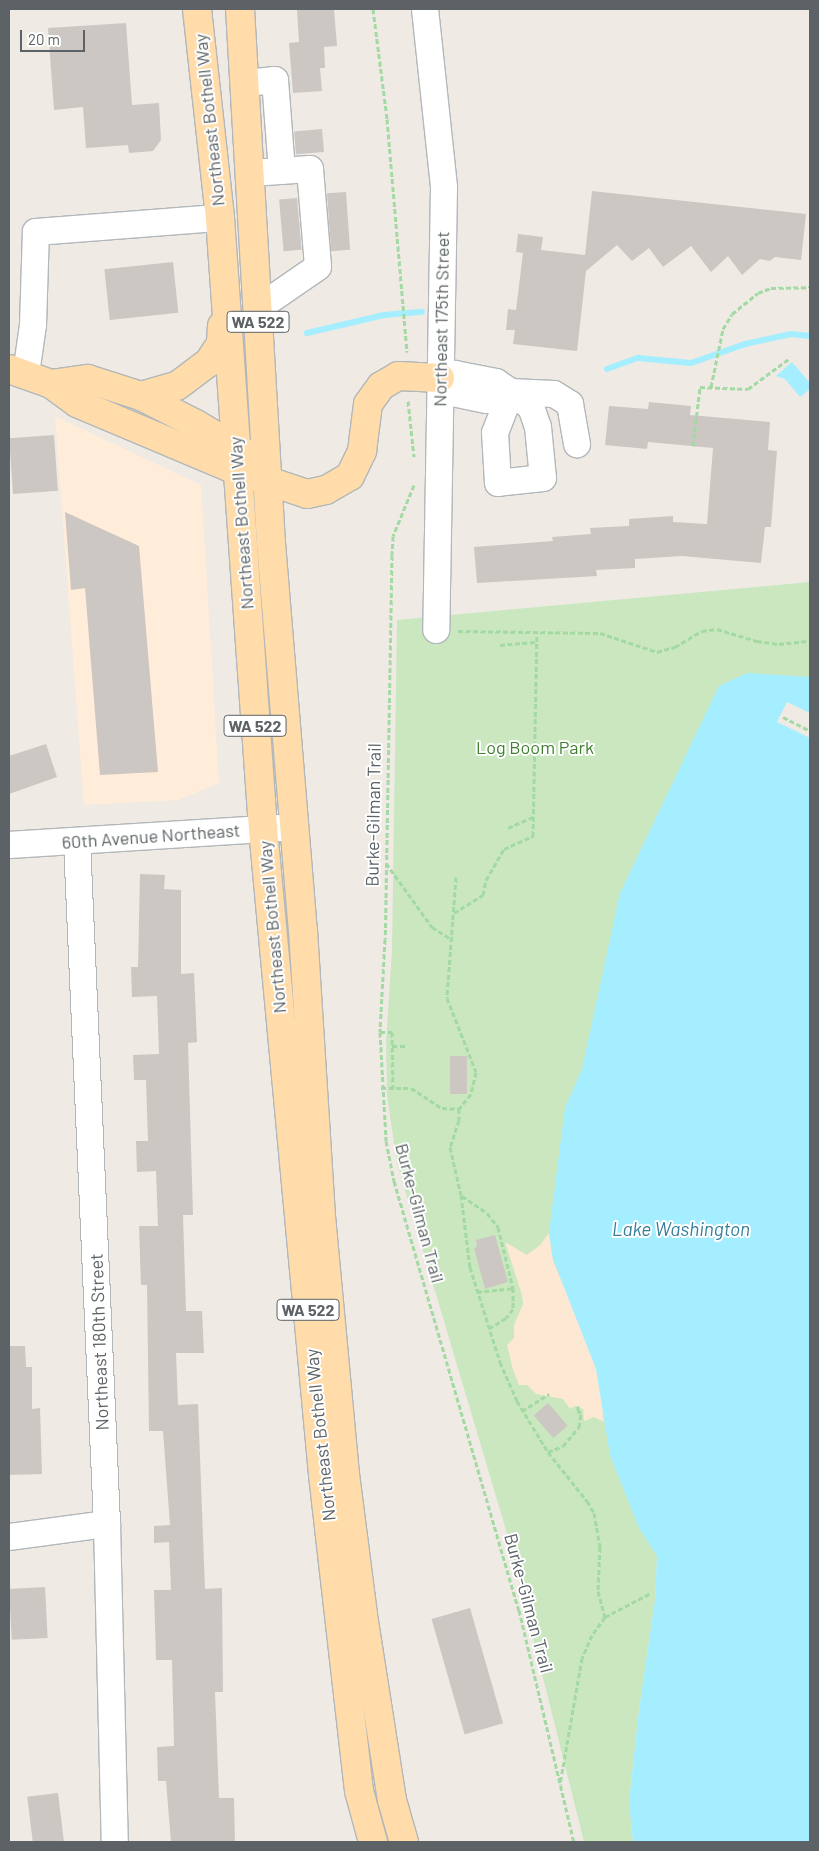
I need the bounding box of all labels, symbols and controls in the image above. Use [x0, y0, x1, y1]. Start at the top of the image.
scale bar [22, 20, 88, 52]
text: 20 m [28, 30, 60, 48]
street label: Northeast Bothell Way [189, 33, 229, 207]
street label: Northeast 175th Street [429, 231, 453, 407]
road number: WA 522 [226, 308, 290, 336]
street label: Northeast Bothell Way [224, 436, 258, 610]
road number: WA 522 [222, 712, 288, 739]
park label: Log Boom Park [476, 736, 594, 758]
street label: Burke-Gilman Trail [361, 743, 385, 887]
street label: 60th Avenue Northeast [61, 819, 241, 853]
street label: Northeast Bothell Way [254, 840, 290, 1014]
street label: Burke-Gilman Trail [391, 1141, 449, 1285]
water label: Lake Washington [612, 1218, 750, 1240]
street label: Northeast 180th Street [85, 1253, 113, 1431]
road number: WA 522 [276, 1296, 340, 1324]
street label: Northeast Bothell Way [300, 1348, 340, 1522]
street label: Burke-Gilman Trail [500, 1531, 558, 1675]

